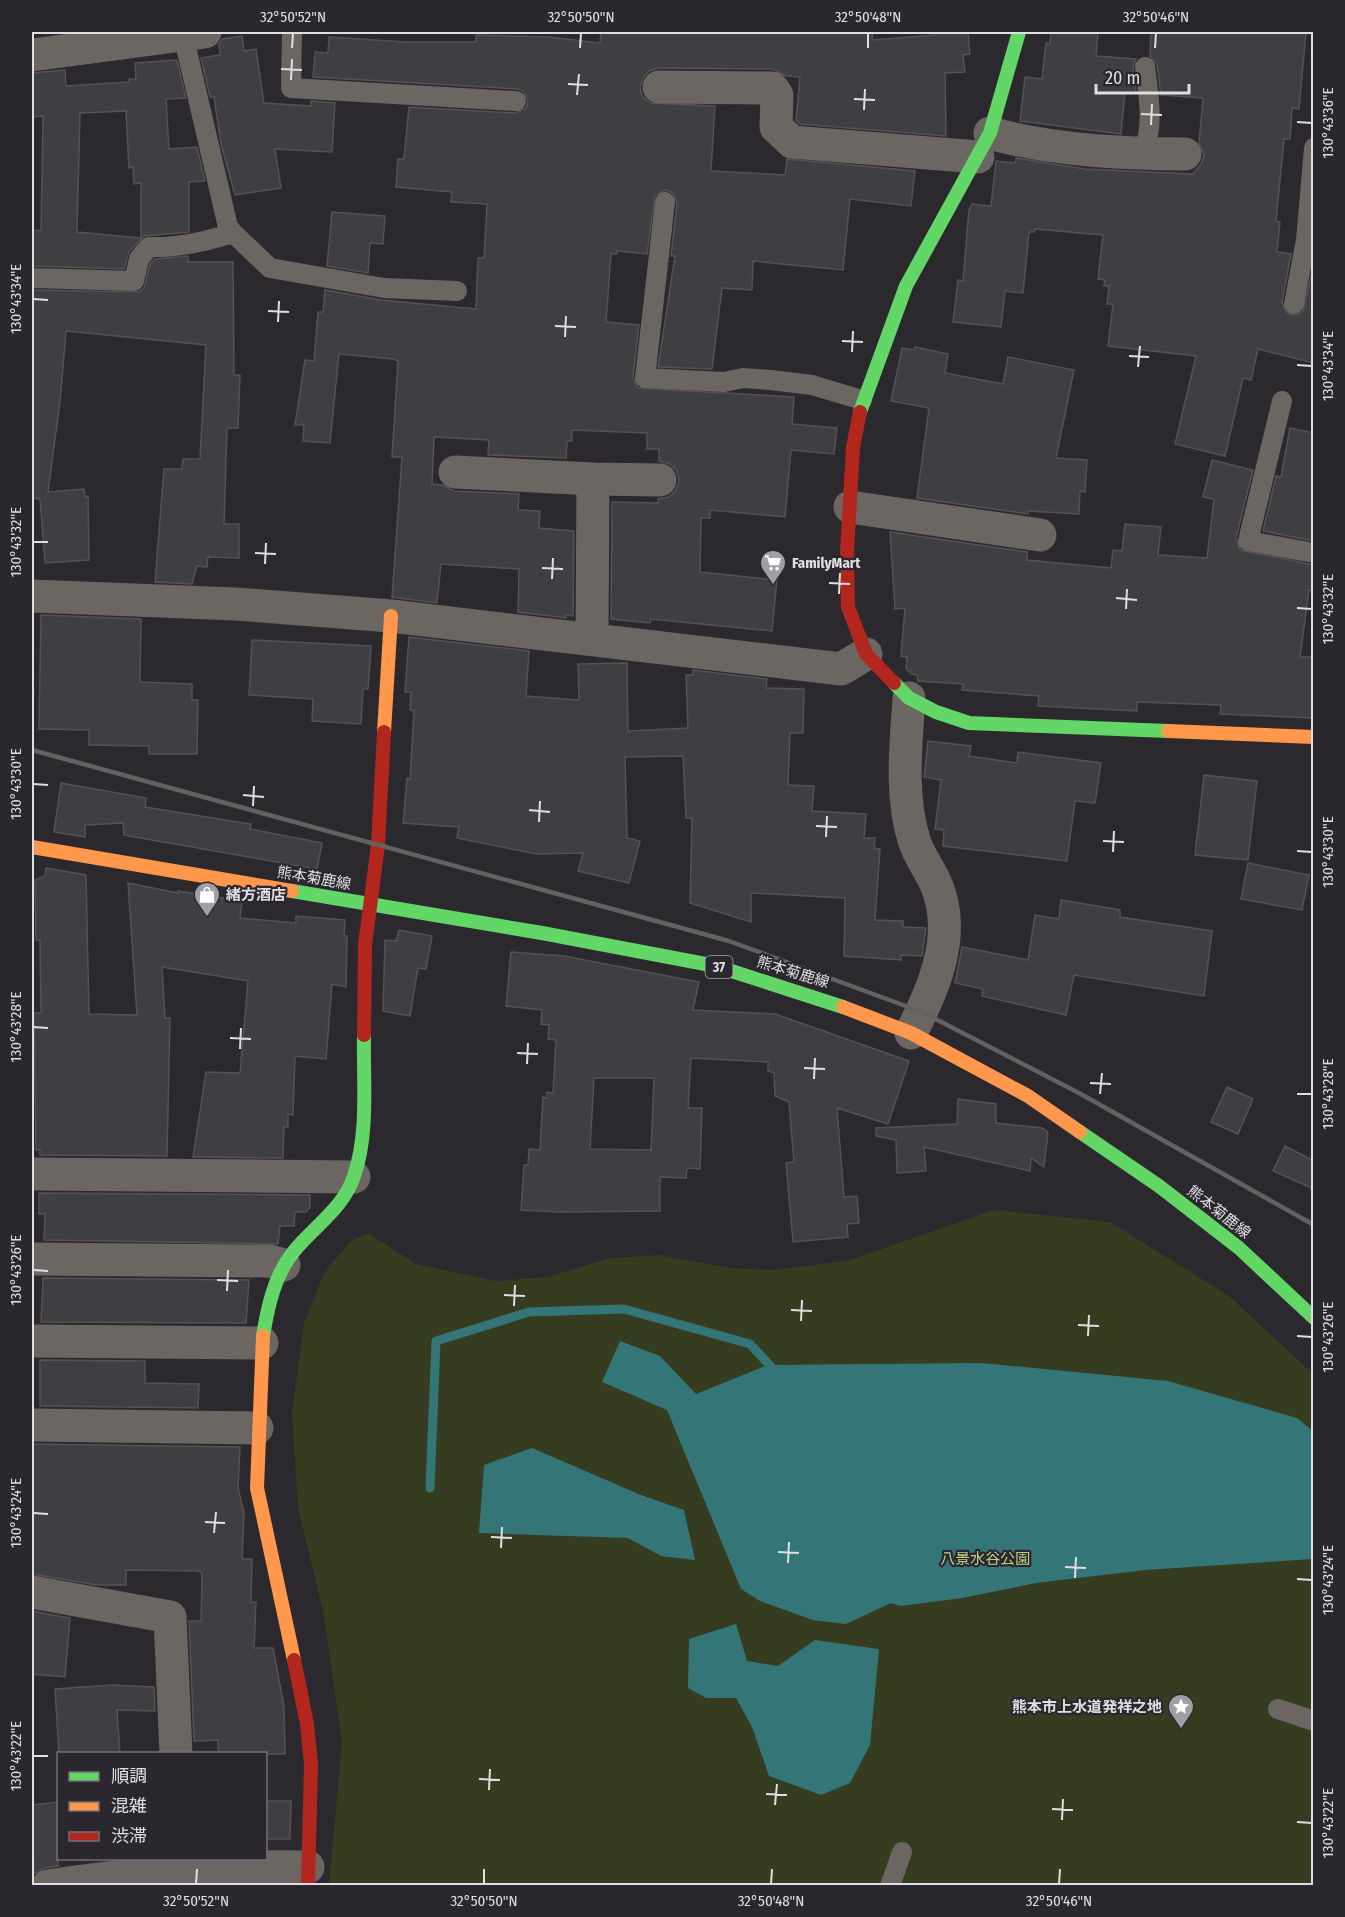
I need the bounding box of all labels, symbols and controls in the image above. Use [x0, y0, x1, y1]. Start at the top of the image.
text: 32°50'52"N [260, 8, 326, 26]
text: 32°50'50"N [547, 8, 615, 26]
text: 32°50'48"N [835, 8, 901, 26]
text: 32°50'46"N [1123, 8, 1189, 26]
scale bar [1096, 57, 1189, 95]
text: 20 m [1105, 67, 1140, 89]
text: 130°43'36"E [1319, 88, 1337, 158]
text: 130°43'34"E [7, 264, 25, 334]
text: 130°43'34"E [1319, 331, 1337, 401]
text: 130°43'32"E [7, 507, 25, 577]
supermarket icon: FamilyMart [758, 548, 788, 586]
place label: FamilyMart [792, 554, 861, 572]
text: 130°43'32"E [1319, 574, 1337, 644]
text: 130°43'30"E [7, 748, 25, 820]
text: 130°43'30"E [1319, 816, 1337, 888]
street label: 熊本菊鹿線 [275, 863, 353, 893]
shop icon: 緒方酒店 [192, 880, 222, 918]
place label: 緒方酒店 [226, 886, 286, 904]
street label: 熊本菊鹿線 [754, 952, 832, 992]
road number: 37 [706, 956, 732, 978]
text: 130°43'28"E [7, 992, 25, 1062]
text: 130°43'28"E [1319, 1059, 1337, 1129]
street label: 熊本菊鹿線 [1184, 1182, 1254, 1242]
text: 130°43'26"E [7, 1235, 25, 1305]
text: 130°43'26"E [1319, 1302, 1337, 1372]
text: 130°43'24"E [7, 1478, 25, 1548]
text: 130°43'24"E [1319, 1545, 1337, 1615]
park label: 八景水谷公園 [940, 1550, 1030, 1568]
place icon: 熊本市上水道発祥之地 [1166, 1692, 1196, 1730]
place label: 熊本市上水道発祥之地 [1012, 1698, 1162, 1716]
text: 130°43'22"E [7, 1721, 25, 1791]
legend [57, 1752, 267, 1860]
text: 順調 [111, 1765, 147, 1787]
text: 130°43'22"E [1319, 1788, 1337, 1858]
text: 混雑 [111, 1795, 147, 1817]
text: 渋滞 [111, 1825, 147, 1847]
text: 32°50'52"N [163, 1892, 229, 1910]
text: 32°50'50"N [450, 1892, 518, 1910]
text: 32°50'48"N [738, 1892, 804, 1910]
text: 32°50'46"N [1026, 1892, 1092, 1910]

